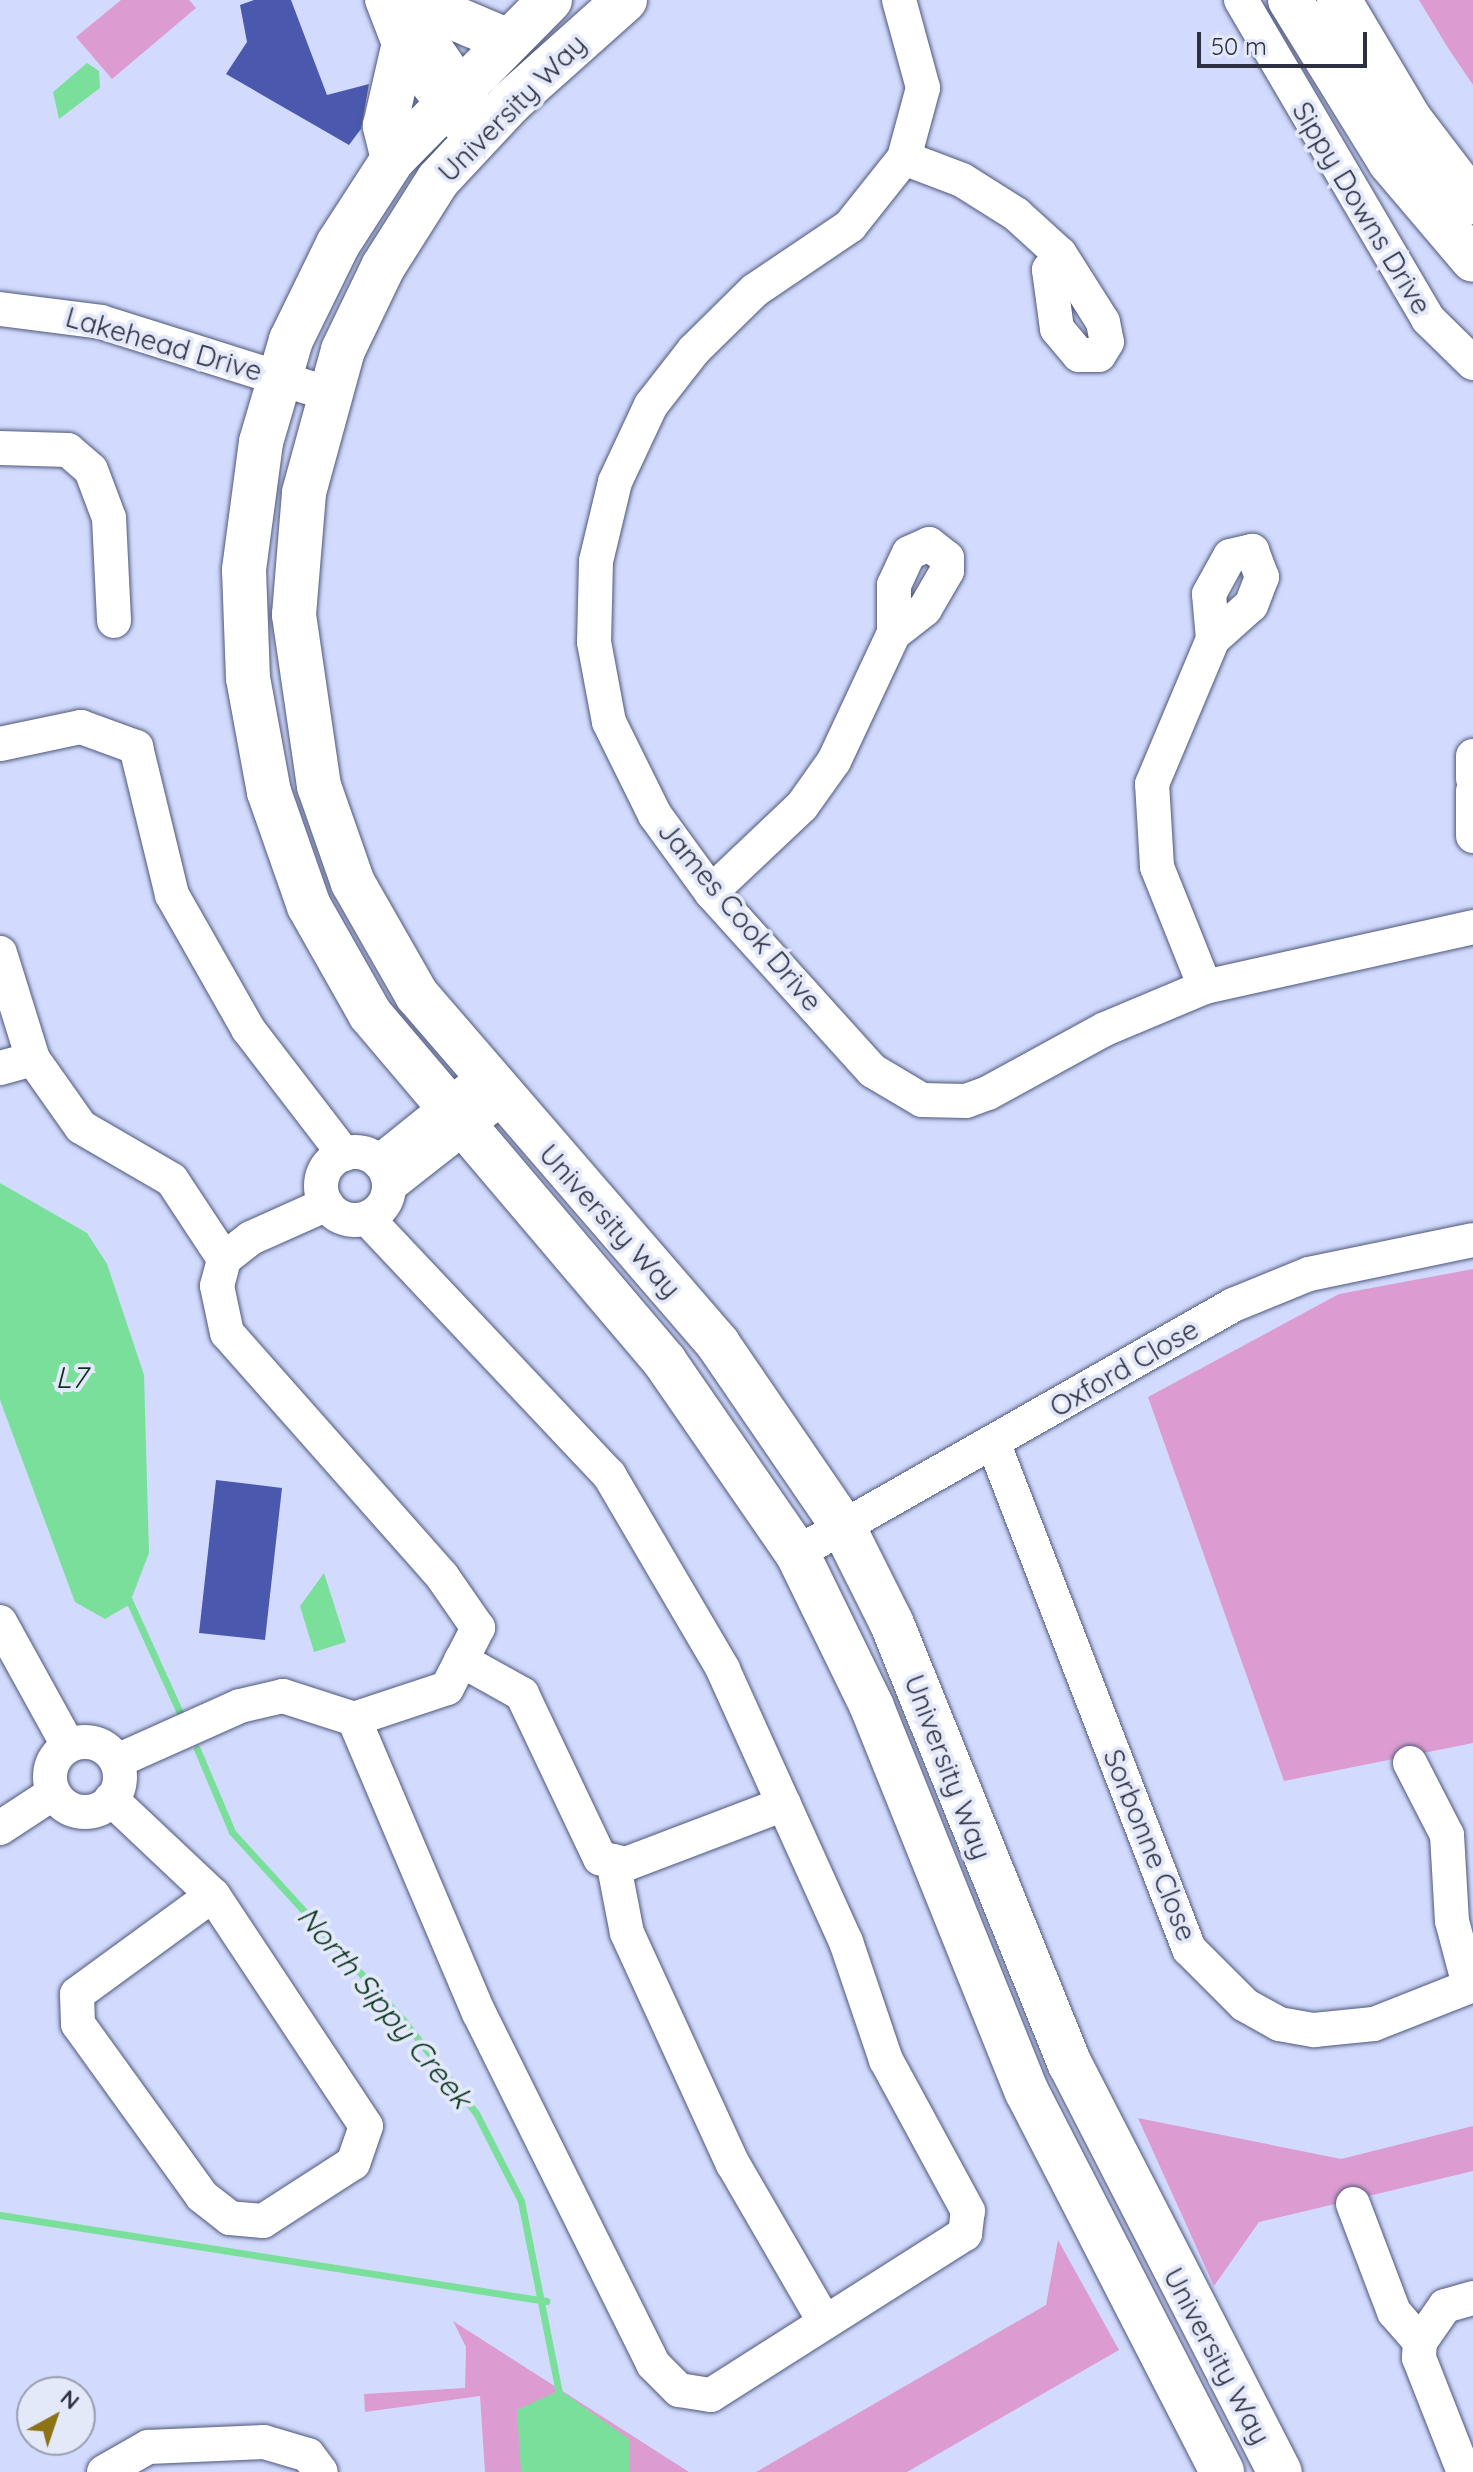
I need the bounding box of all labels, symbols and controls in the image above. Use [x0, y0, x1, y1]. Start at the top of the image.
scale bar [1201, 16, 1371, 66]
street label: University Way [431, 27, 593, 189]
text: 50 m [1211, 31, 1267, 61]
street label: Sippy Downs Drive [1285, 96, 1439, 320]
street label: Lakehead Drive [62, 300, 266, 388]
street label: James Cook Drive [651, 814, 829, 1018]
street label: University Way [532, 1137, 688, 1305]
street label: Oxford Close [1044, 1312, 1204, 1424]
water label: L7 [55, 1359, 87, 1395]
street label: University Way [897, 1670, 999, 1864]
street label: Sorbonne Close [1096, 1744, 1204, 1946]
water label: North Sippy Creek [290, 1899, 480, 2115]
street label: University Way [1156, 2262, 1278, 2450]
north arrow [16, 2376, 96, 2456]
text: N [55, 2383, 85, 2415]

